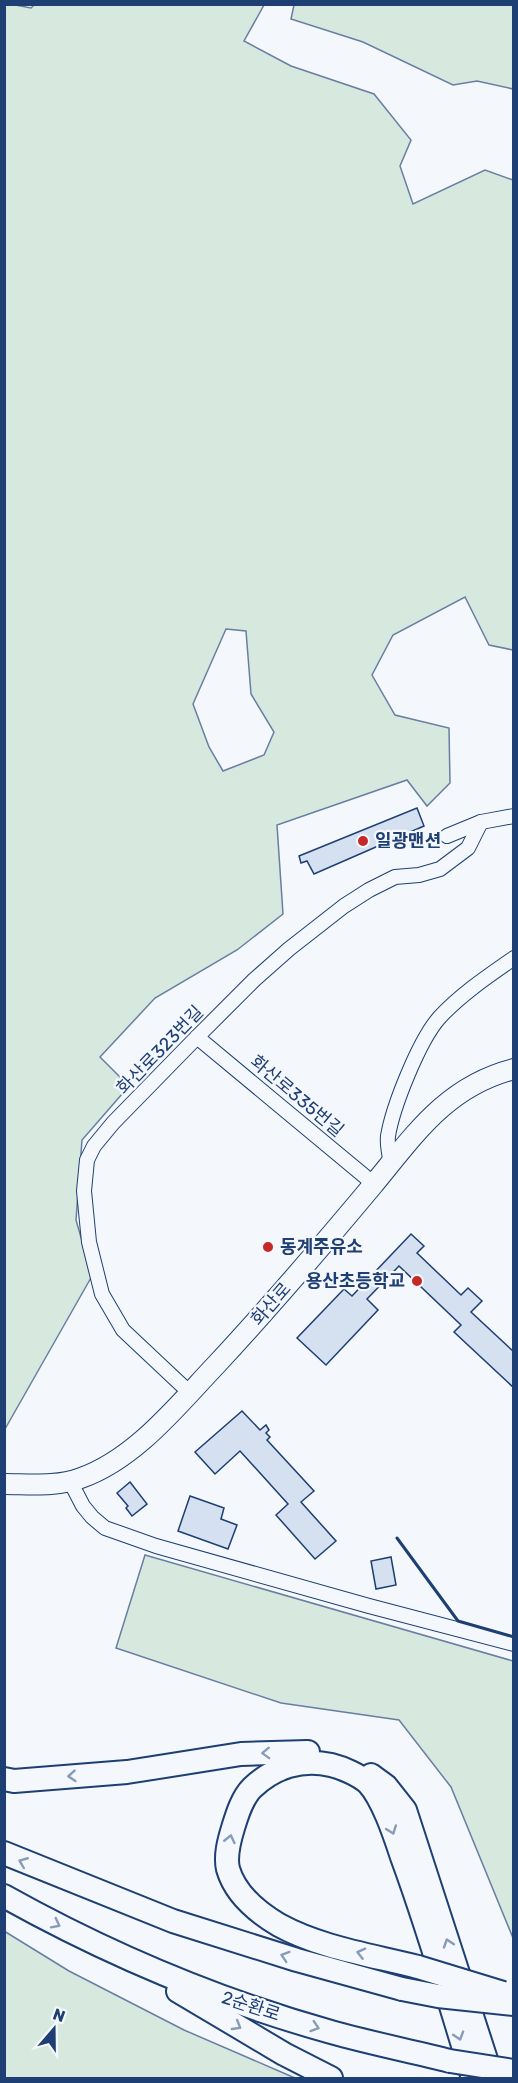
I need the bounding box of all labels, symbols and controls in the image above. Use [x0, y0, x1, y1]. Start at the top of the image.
place label: 일광맨션 [375, 830, 441, 852]
marker: 일광맨션 [356, 834, 370, 848]
street label: 화산로323번길 [112, 1001, 208, 1099]
street label: 화산로335번길 [246, 1051, 348, 1141]
place label: 동계주유소 [280, 1236, 363, 1258]
marker: 동계주유소 [261, 1240, 275, 1254]
place label: 용산초등학교 [306, 1270, 405, 1292]
marker: 용산초등학교 [410, 1274, 424, 1288]
street label: 화산로 [246, 1278, 296, 1330]
one-way arrow [261, 1747, 270, 1760]
one-way arrow [68, 1770, 77, 1783]
one-way arrow [385, 1824, 398, 1835]
one-way arrow [223, 1834, 236, 1844]
one-way arrow [18, 1856, 29, 1869]
one-way arrow [50, 1917, 60, 1928]
one-way arrow [443, 1938, 456, 1949]
one-way arrow [356, 1947, 366, 1960]
one-way arrow [280, 1951, 291, 1964]
street label: 2순환로 [219, 1986, 283, 2026]
north arrow [24, 1999, 84, 2059]
text: N [50, 2004, 68, 2026]
one-way arrow [231, 2019, 241, 2031]
one-way arrow [309, 2020, 320, 2032]
one-way arrow [452, 2030, 464, 2041]

